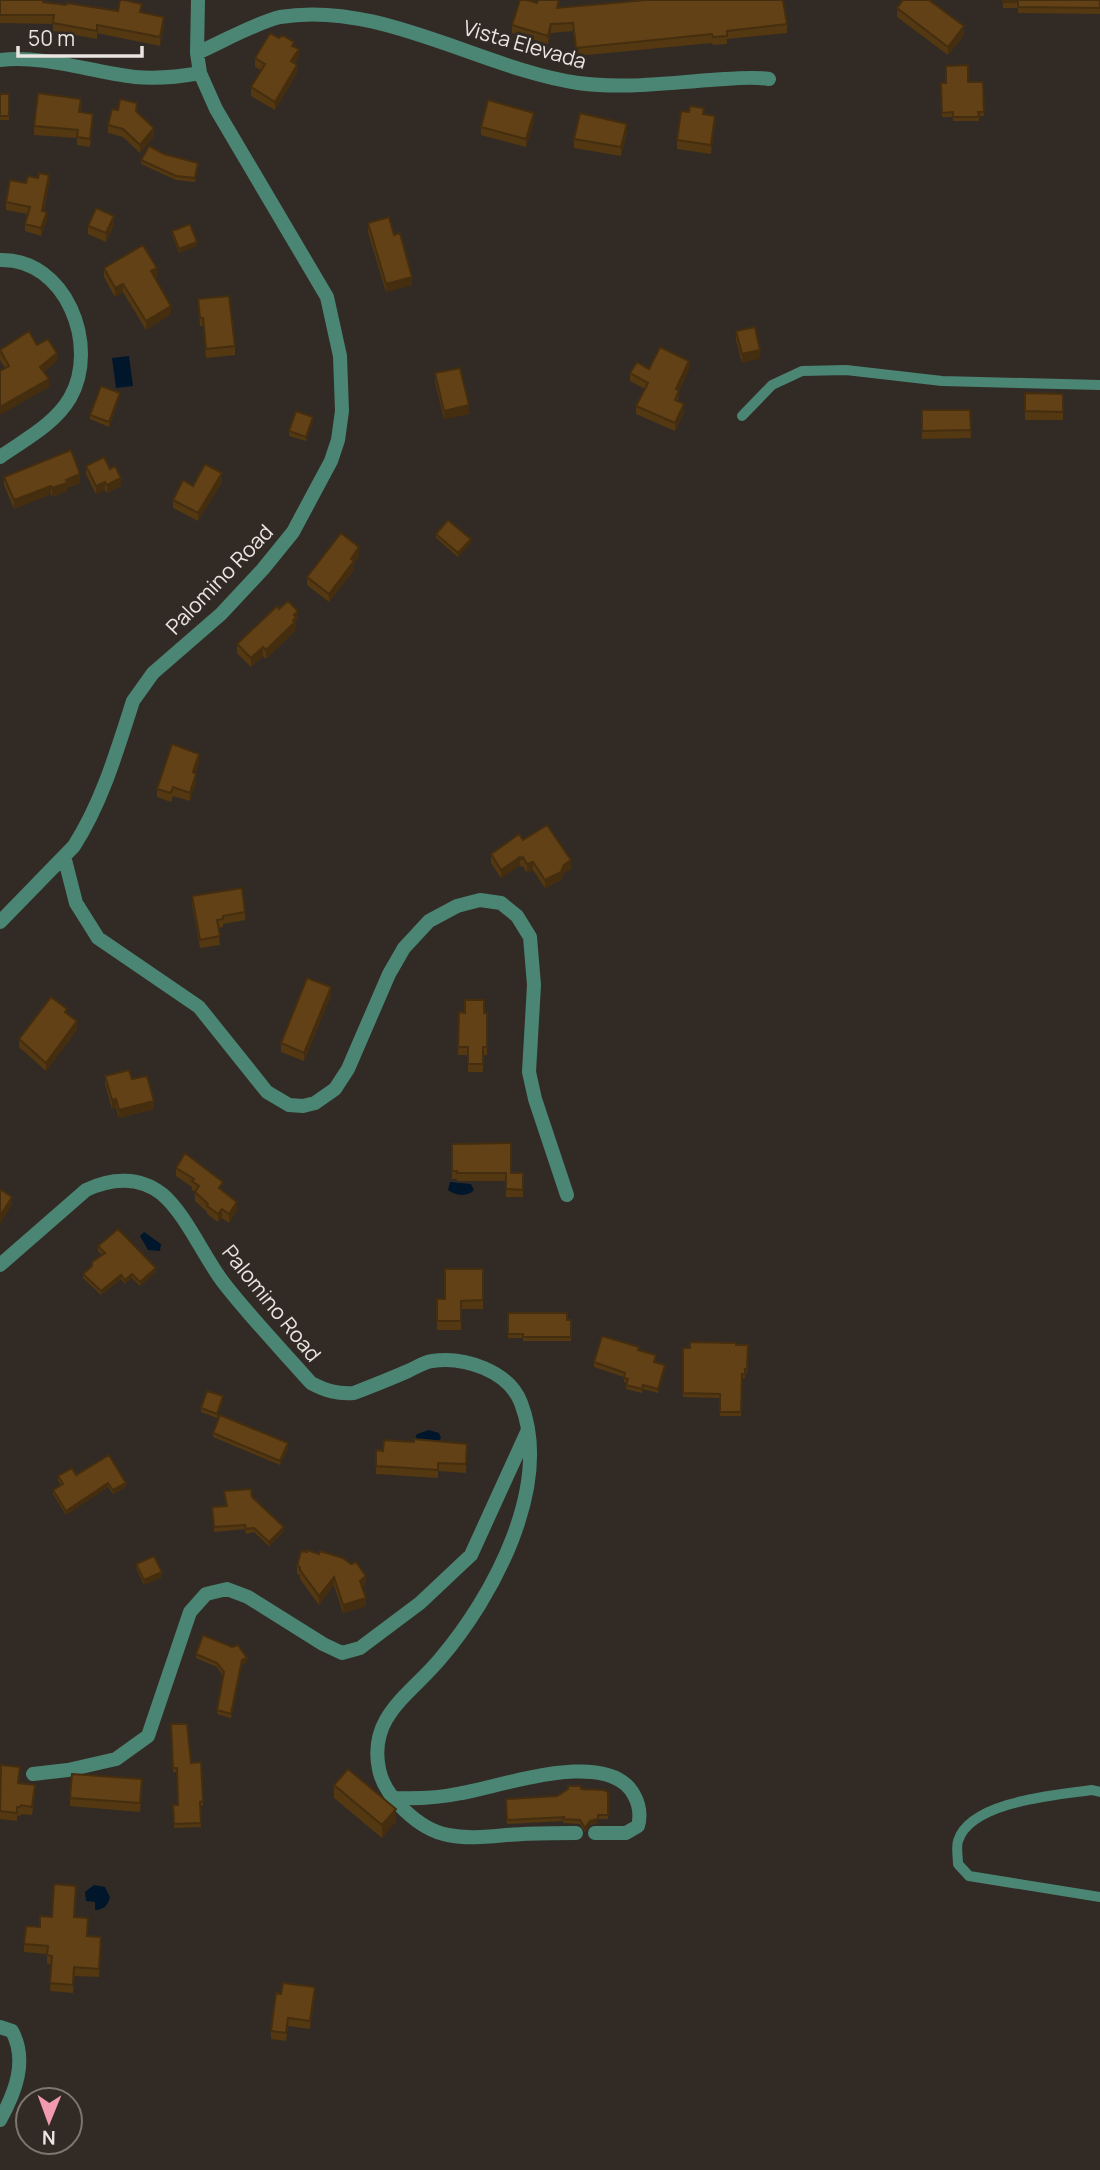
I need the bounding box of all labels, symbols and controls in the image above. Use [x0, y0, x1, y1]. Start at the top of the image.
street label: Vista Elevada [460, 13, 590, 75]
scale bar [18, 14, 142, 58]
text: 50 m [28, 24, 75, 52]
street label: Palomino Road [159, 518, 279, 640]
street label: Palomino Road [216, 1239, 328, 1367]
north arrow [14, 2086, 84, 2156]
text: N [42, 2125, 56, 2151]

